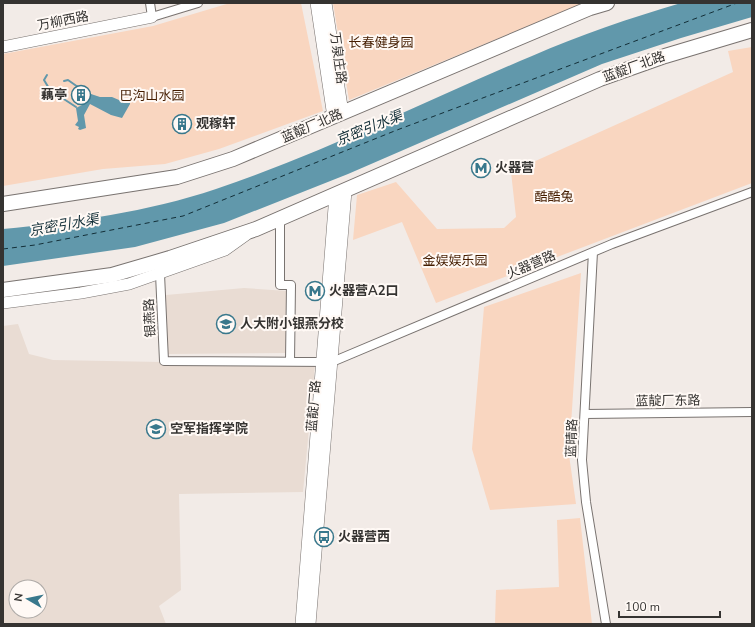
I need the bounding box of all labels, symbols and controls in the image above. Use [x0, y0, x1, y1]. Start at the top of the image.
street label: 万柳西路 [36, 7, 90, 35]
street label: 万泉庄路 [325, 31, 351, 85]
park label: 长春健身园 [348, 34, 414, 52]
street label: 蓝靛厂北路 [600, 47, 668, 87]
building icon: 藕亭 [70, 84, 92, 106]
place label: 藕亭 [41, 86, 67, 104]
park label: 巴沟山水园 [119, 87, 185, 105]
street label: 蓝靛厂北路 [279, 105, 345, 147]
water label: 京密引水渠 [333, 105, 407, 150]
building icon: 观稼轩 [171, 113, 193, 135]
place label: 观稼轩 [196, 115, 235, 133]
metro station icon: 火器营 [470, 157, 492, 179]
place label: 火器营 [495, 159, 534, 177]
park label: 酷酷兔 [534, 188, 574, 206]
water label: 京密引水渠 [28, 209, 102, 240]
street label: 火器营路 [504, 247, 558, 283]
park label: 金娱娱乐园 [422, 252, 488, 270]
metro station icon: 火器营A2口 [304, 280, 326, 302]
place label: 火器营A2口 [329, 282, 398, 300]
street label: 银燕路 [140, 298, 160, 338]
school or university icon: 人大附小银燕分校 [215, 313, 237, 335]
place label: 人大附小银燕分校 [240, 315, 344, 333]
street label: 蓝靛厂路 [303, 379, 325, 433]
street label: 蓝靛厂东路 [635, 391, 701, 411]
school or university icon: 空军指挥学院 [145, 418, 167, 440]
street label: 蓝晴路 [562, 418, 582, 458]
place label: 空军指挥学院 [170, 420, 248, 438]
bus stop icon: 火器营西 [313, 526, 335, 548]
place label: 火器营西 [338, 528, 390, 546]
north arrow [8, 579, 48, 619]
text: N [11, 592, 27, 603]
scale bar [619, 593, 720, 619]
text: 100 m [625, 599, 660, 615]

